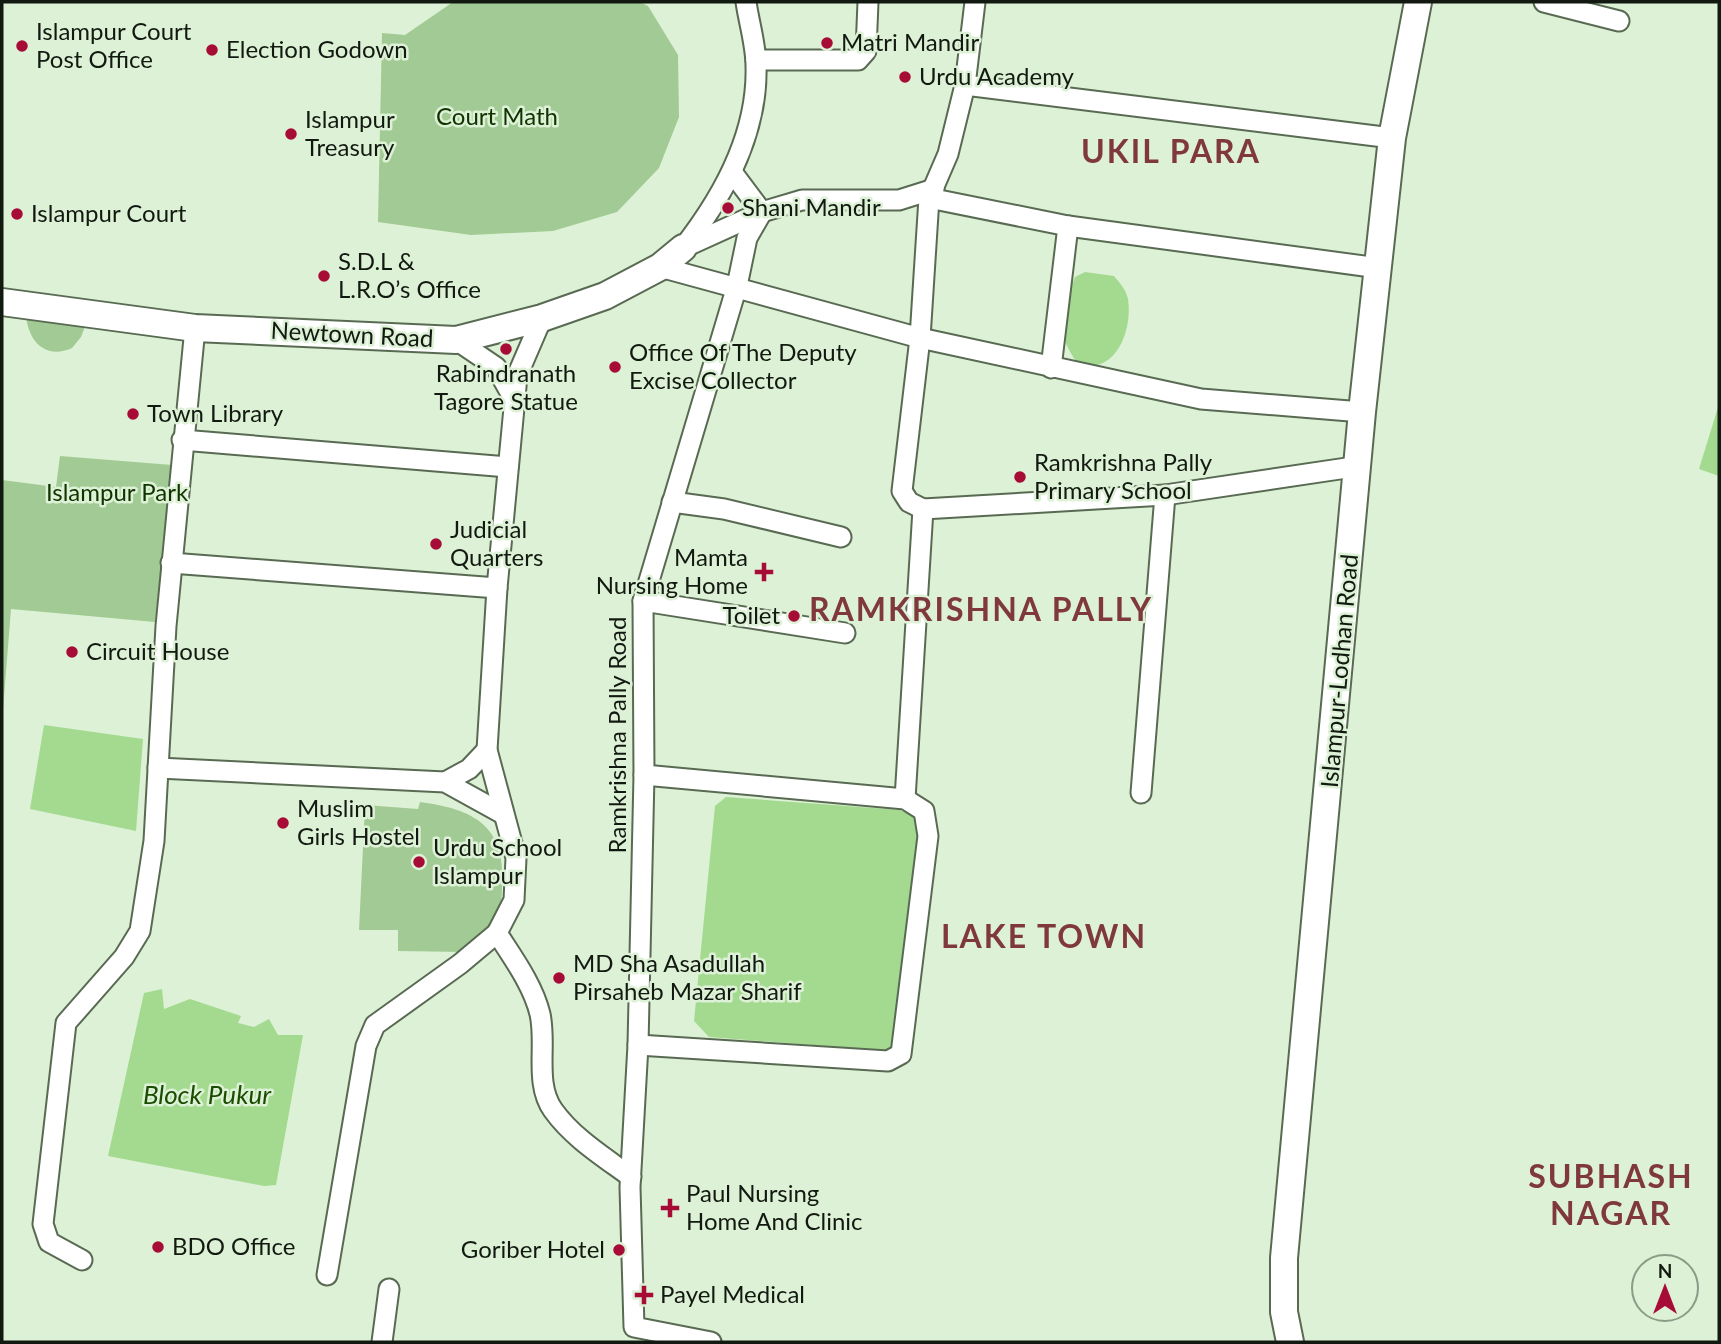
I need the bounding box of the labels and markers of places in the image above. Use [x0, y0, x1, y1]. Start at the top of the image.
place label: Islampur Court Post Office [36, 16, 192, 73]
place label: Matri Mandir [841, 27, 979, 56]
place label: Election Godown [226, 34, 408, 63]
marker: Matri Mandir [819, 35, 835, 51]
marker: Islampur Court Post Office [14, 38, 30, 54]
marker: Election Godown [204, 42, 220, 58]
place label: Urdu Academy [919, 61, 1075, 90]
marker: Urdu Academy [897, 69, 913, 85]
place label: Islampur Treasury [305, 104, 395, 161]
marker: Islampur Treasury [283, 126, 299, 142]
place label: Shani Mandir [742, 192, 881, 221]
place label: Islampur Court [31, 198, 187, 227]
marker: Shani Mandir [720, 200, 736, 216]
marker: Islampur Court [9, 206, 25, 222]
place label: S.D.L & L.R.O’s Office [338, 246, 481, 303]
marker: S.D.L & L.R.O’s Office [316, 268, 332, 284]
place label: Office Of The Deputy Excise Collector [629, 337, 857, 394]
marker: Rabindranath Tagore Statue [498, 341, 514, 357]
place label: Rabindranath Tagore Statue [434, 358, 578, 415]
marker: Office Of The Deputy Excise Collector [607, 359, 623, 375]
place label: Town Library [147, 398, 284, 427]
marker: Town Library [125, 406, 141, 422]
place label: Ramkrishna Pally Primary School [1034, 447, 1213, 504]
marker: Ramkrishna Pally Primary School [1012, 469, 1028, 485]
place label: Judicial Quarters [450, 514, 543, 571]
marker: Judicial Quarters [428, 536, 444, 552]
place label: Mamta Nursing Home [596, 542, 748, 599]
marker: Mamta Nursing Home [754, 562, 774, 582]
place label: Toilet [723, 600, 780, 629]
marker: Toilet [786, 608, 802, 624]
place label: Circuit House [86, 636, 229, 665]
marker: Circuit House [64, 644, 80, 660]
place label: Muslim Girls Hostel [297, 793, 420, 850]
marker: Muslim Girls Hostel [275, 815, 291, 831]
place label: Urdu School Islampur [433, 832, 562, 889]
marker: Urdu School Islampur [411, 854, 427, 870]
place label: MD Sha Asadullah Pirsaheb Mazar Sharif [573, 948, 802, 1005]
marker: MD Sha Asadullah Pirsaheb Mazar Sharif [551, 970, 567, 986]
place label: Paul Nursing Home And Clinic [686, 1178, 863, 1235]
marker: Paul Nursing Home And Clinic [660, 1198, 680, 1218]
place label: BDO Office [172, 1231, 295, 1260]
place label: Goriber Hotel [461, 1234, 605, 1263]
marker: BDO Office [150, 1239, 166, 1255]
marker: Goriber Hotel [611, 1242, 627, 1258]
place label: Payel Medical [660, 1279, 805, 1308]
marker: Payel Medical [634, 1285, 654, 1305]

